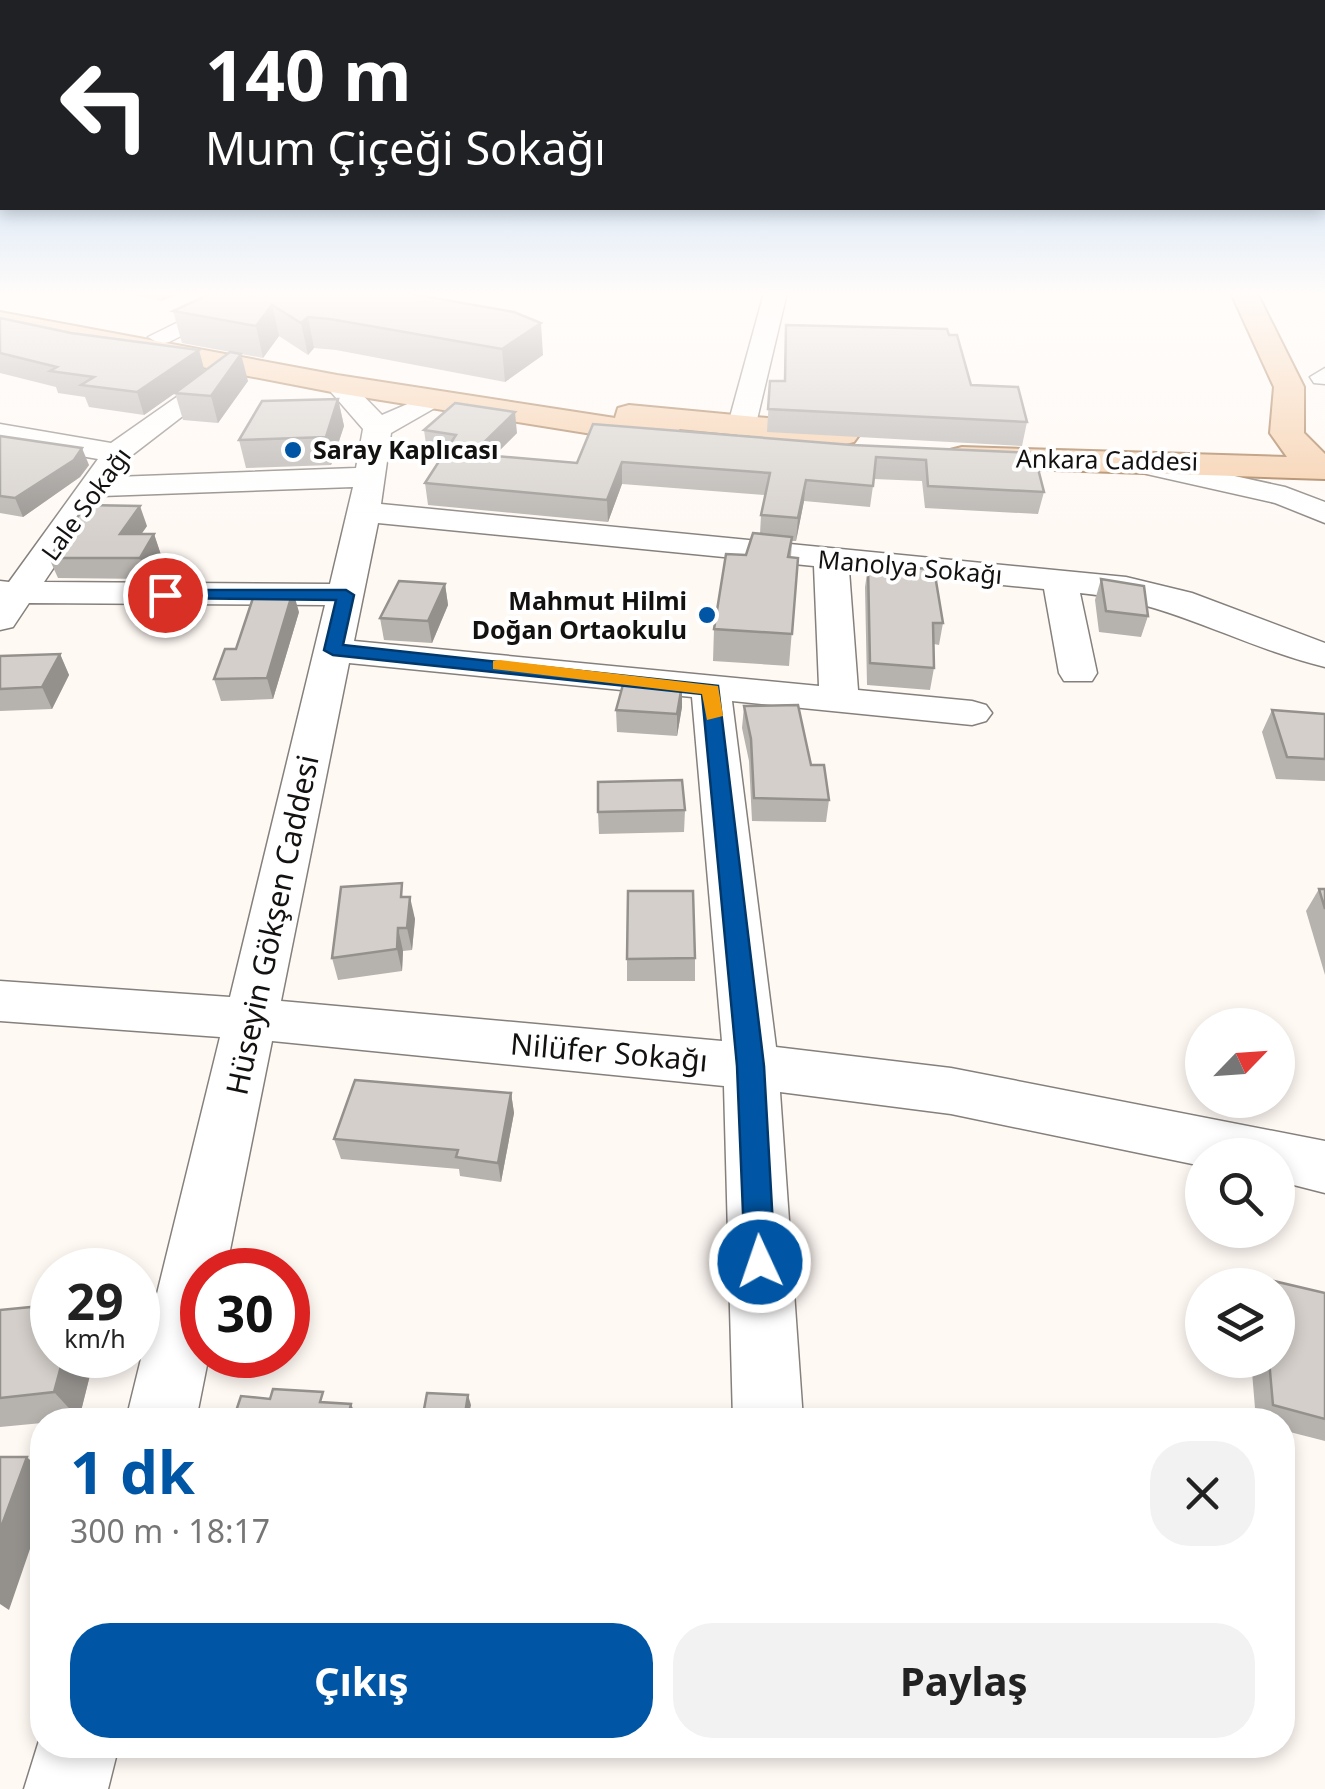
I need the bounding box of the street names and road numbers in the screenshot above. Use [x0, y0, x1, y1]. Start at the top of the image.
street label: Lale Sokağı [33, 440, 138, 567]
street label: Ankara Caddesi [1016, 440, 1198, 478]
street label: Manolya Sokağı [816, 541, 1004, 591]
street label: Hüseyin Gökşen Caddesi [215, 751, 328, 1098]
street label: Nilüfer Sokağı [509, 1022, 710, 1081]

